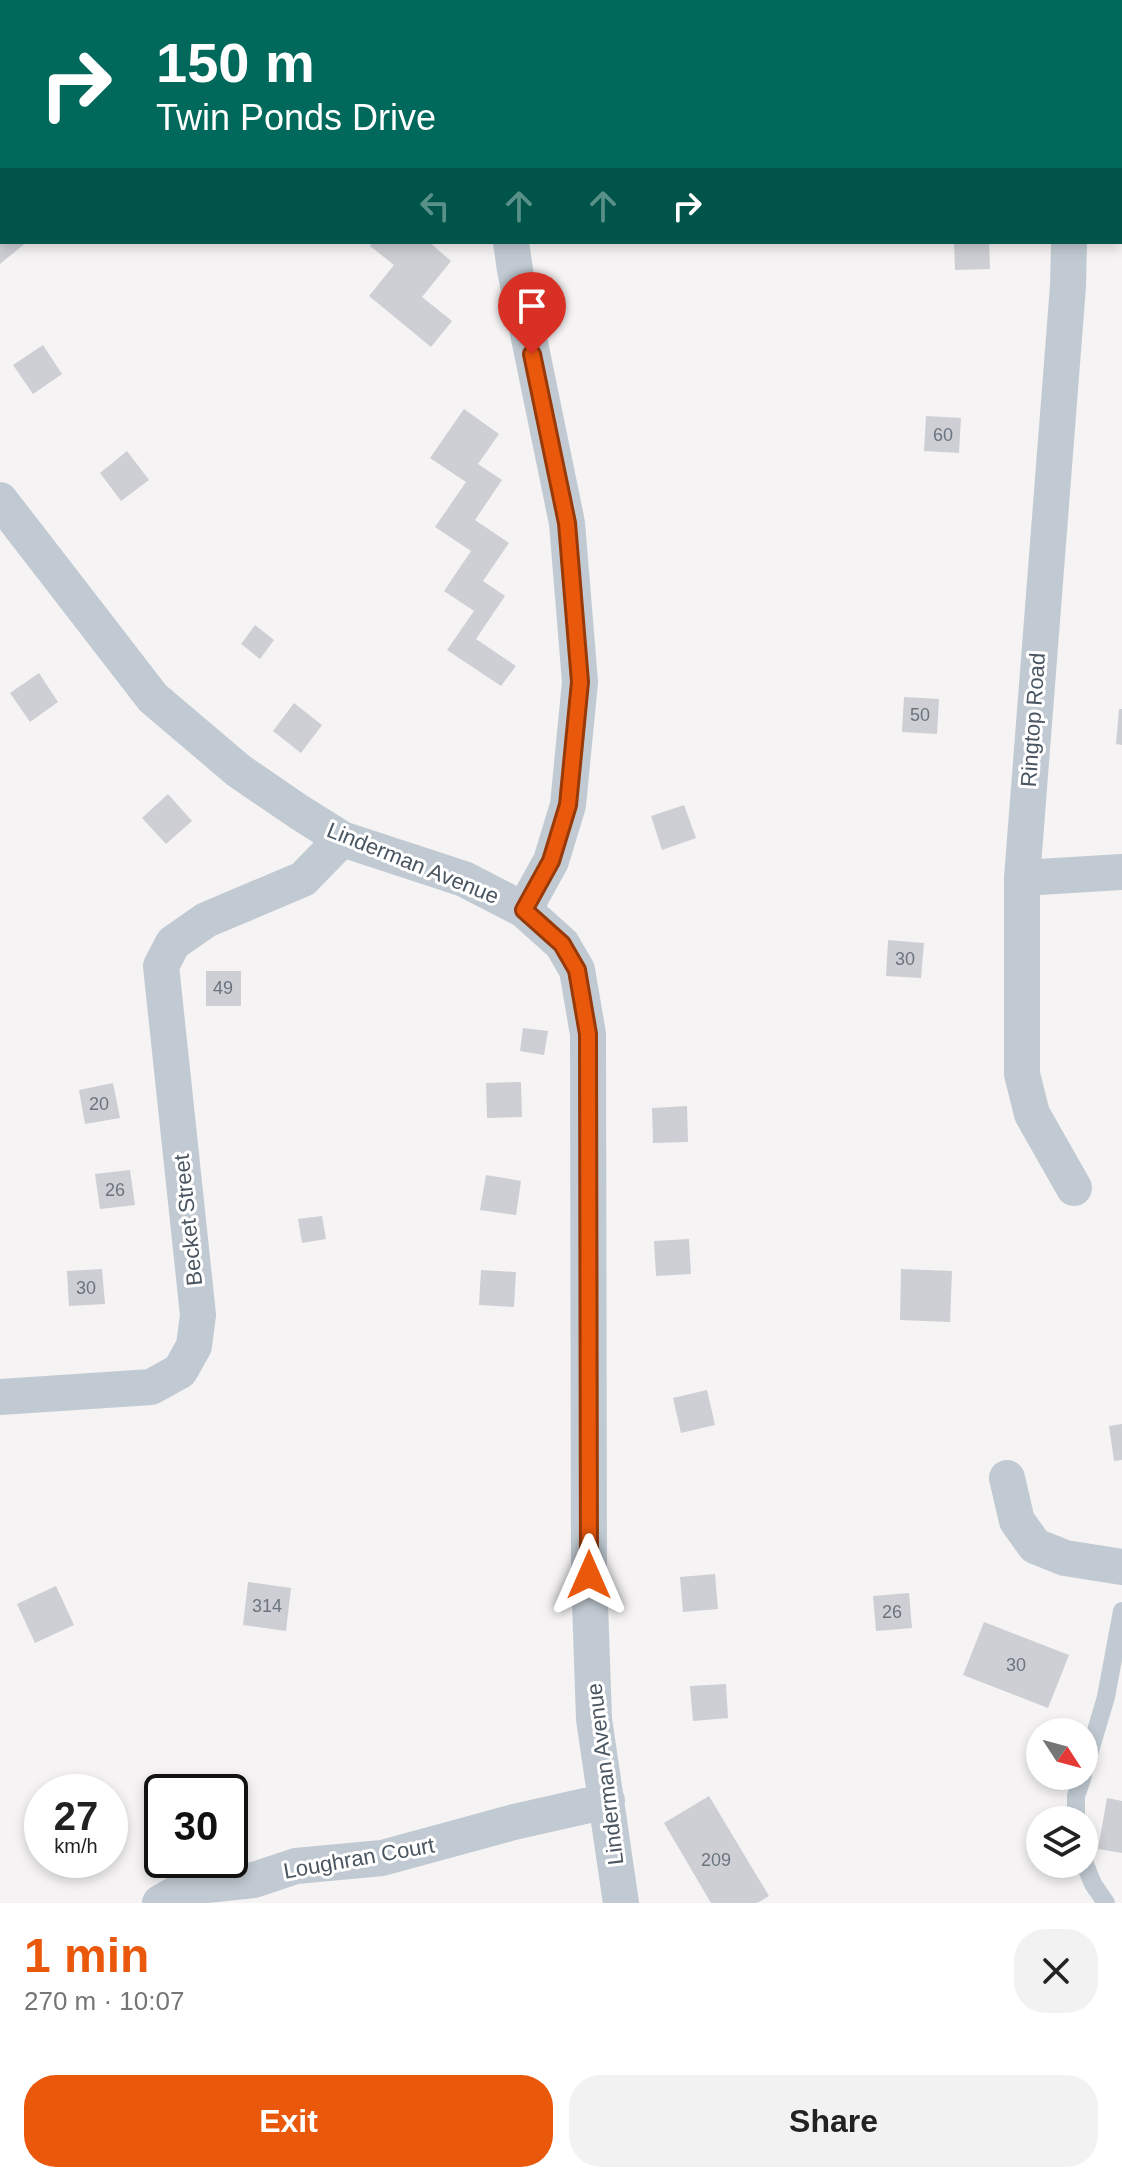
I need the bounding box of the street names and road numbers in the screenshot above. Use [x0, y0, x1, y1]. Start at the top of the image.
street label: Ringtop Road [1016, 652, 1050, 788]
street label: Linderman Avenue [323, 817, 503, 909]
street label: Becket Street [169, 1153, 207, 1287]
street label: Linderman Avenue [581, 1682, 629, 1866]
street label: Loughran Court [282, 1832, 436, 1884]

